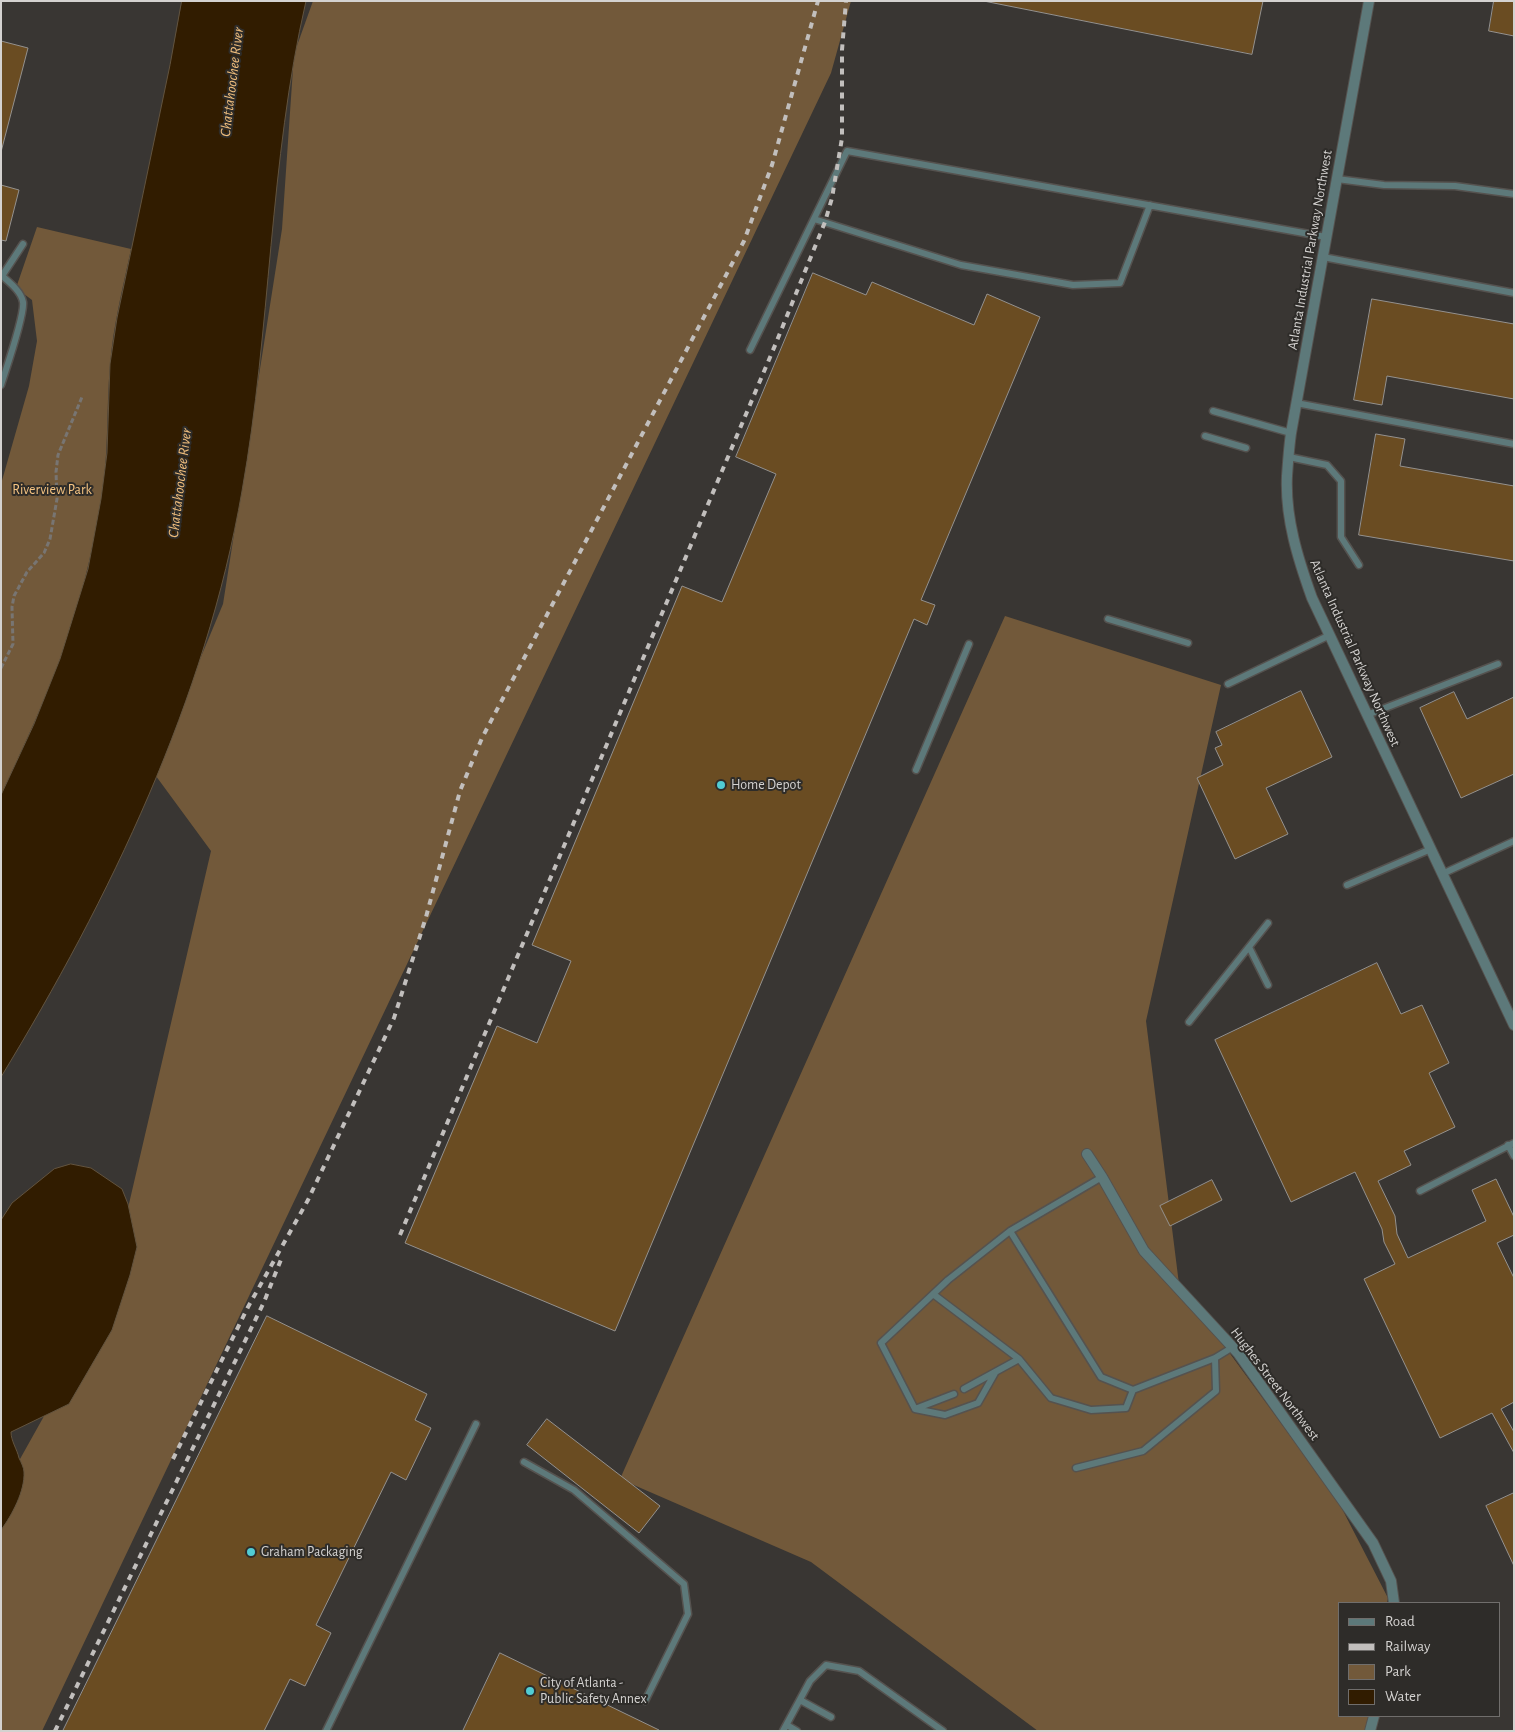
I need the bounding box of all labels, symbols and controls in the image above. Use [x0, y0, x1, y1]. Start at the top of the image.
water label: Chattahoochee River [216, 26, 248, 138]
street label: Atlanta Industrial Parkway Northwest [1284, 149, 1336, 351]
water label: Chattahoochee River [164, 427, 196, 539]
park label: Riverview Park [12, 482, 92, 498]
street label: Atlanta Industrial Parkway Northwest [1306, 557, 1404, 749]
place label: Home Depot [731, 777, 801, 793]
marker: Home Depot [715, 779, 727, 791]
street label: Hughes Street Northwest [1227, 1324, 1323, 1444]
place label: Graham Packaging [261, 1544, 363, 1560]
marker: Graham Packaging [245, 1546, 257, 1558]
legend [1338, 1602, 1500, 1717]
text: Road [1385, 1614, 1415, 1629]
text: Railway [1385, 1639, 1430, 1654]
text: Park [1385, 1664, 1411, 1679]
place label: City of Atlanta - Public Safety Annex [540, 1675, 647, 1708]
marker: City of Atlanta - Public Safety Annex [524, 1685, 536, 1697]
text: Water [1385, 1689, 1421, 1704]

